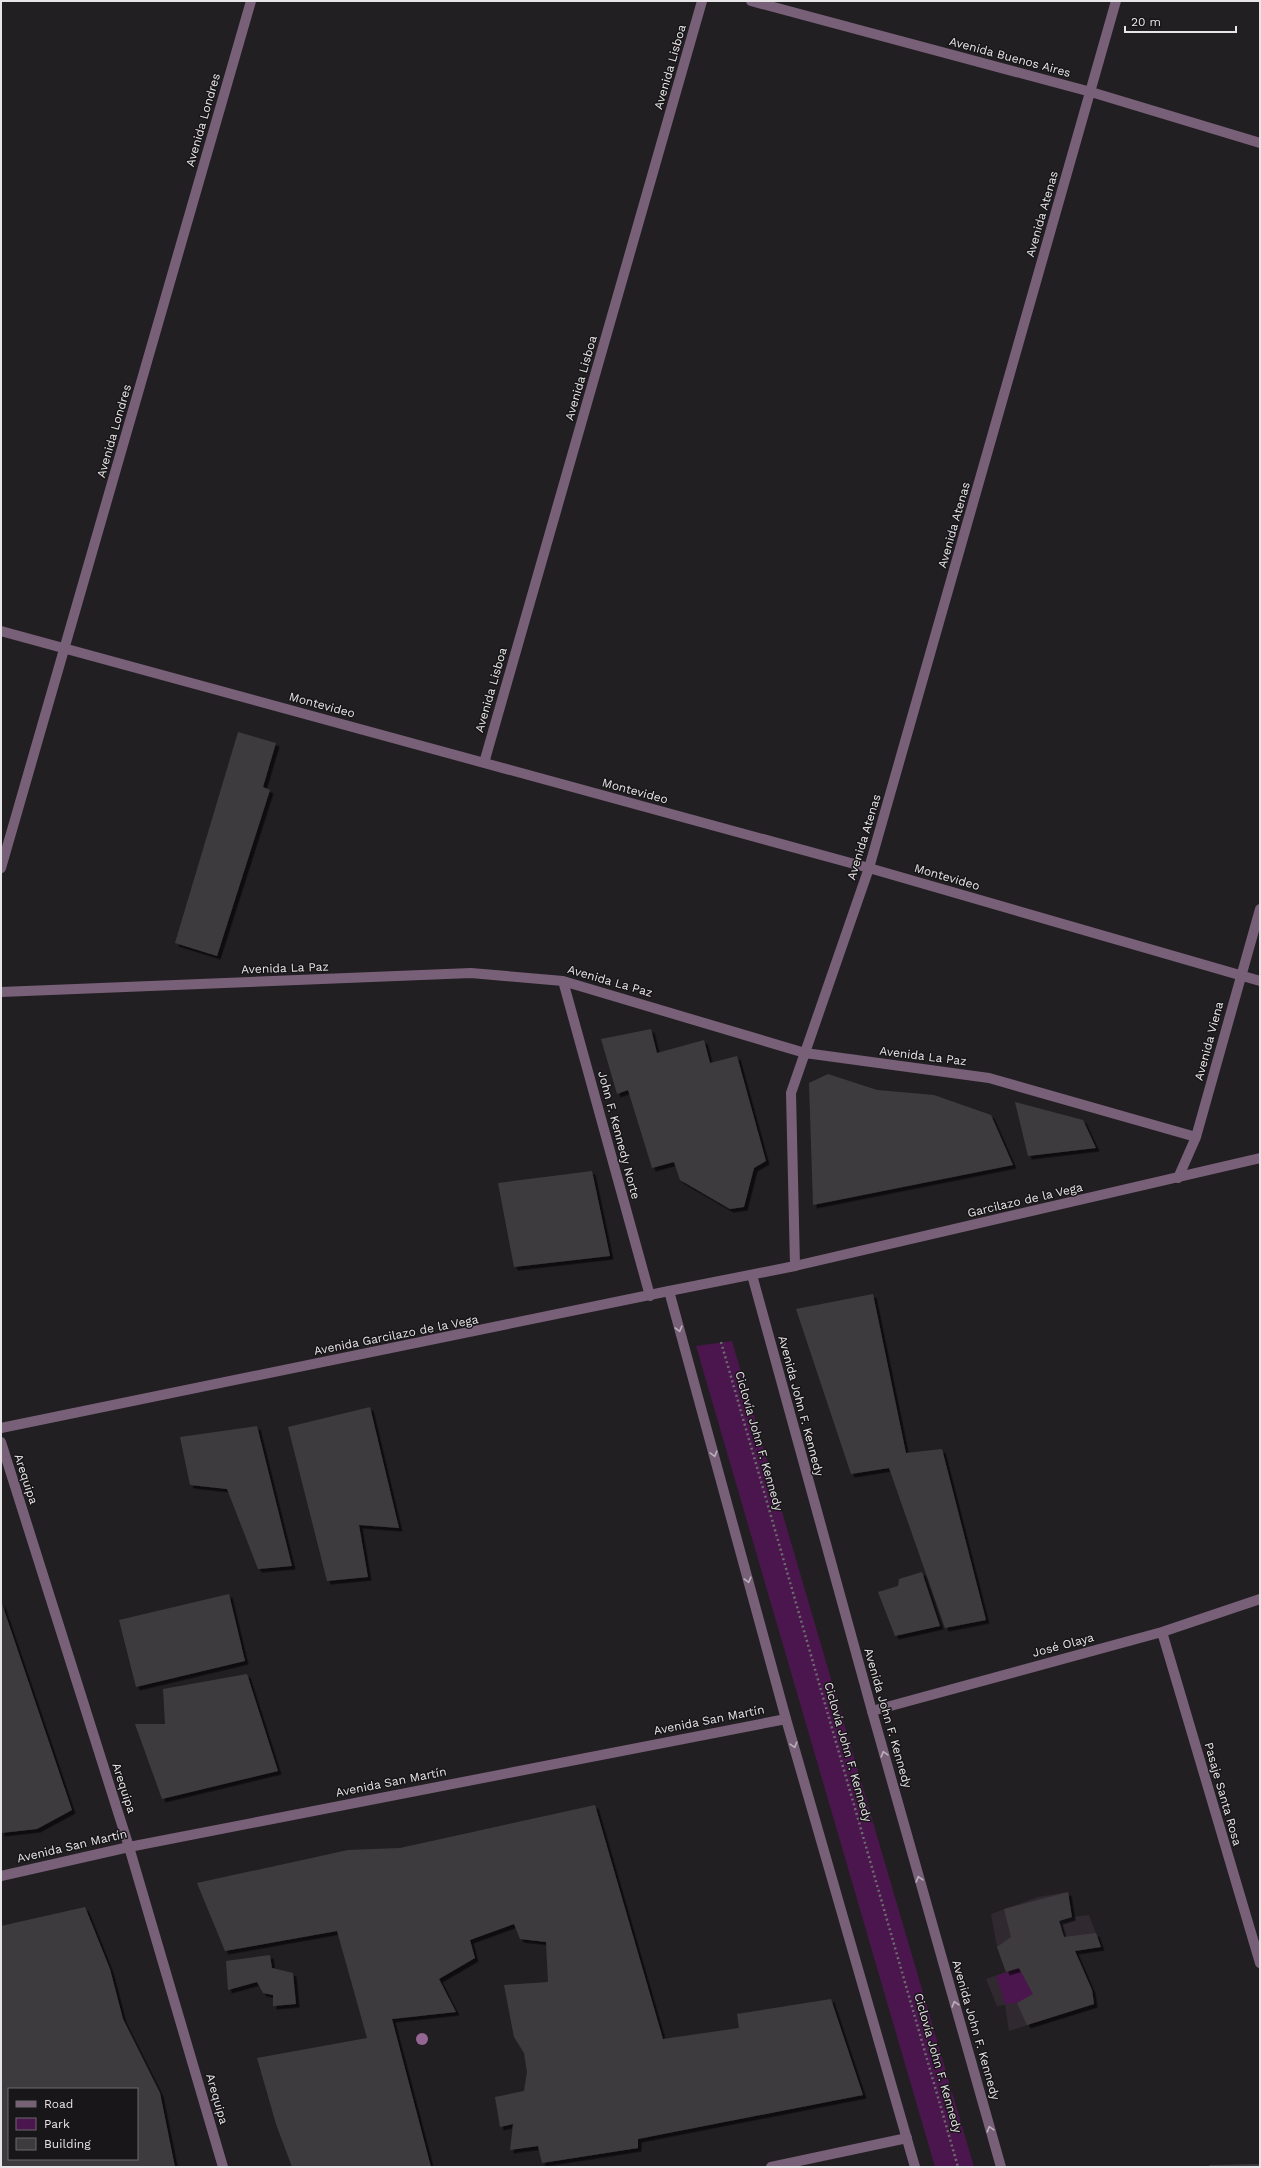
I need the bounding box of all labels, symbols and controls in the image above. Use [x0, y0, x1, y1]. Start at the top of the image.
scale bar [1125, 8, 1236, 34]
text: 20 m [1131, 15, 1161, 29]
street label: Avenida Lisboa [651, 23, 689, 111]
street label: Avenida Buenos Aires [948, 34, 1072, 80]
street label: Avenida Londres [183, 72, 223, 168]
street label: Avenida Atenas [1023, 169, 1061, 259]
street label: Avenida Lisboa [562, 334, 600, 422]
street label: Avenida Londres [94, 383, 134, 479]
street label: Avenida Atenas [935, 480, 973, 570]
street label: Avenida Lisboa [472, 646, 510, 734]
street label: Montevideo [288, 689, 356, 721]
street label: Montevideo [601, 775, 669, 807]
street label: Avenida Atenas [844, 792, 884, 882]
street label: Montevideo [913, 861, 981, 893]
street label: Avenida La Paz [241, 959, 329, 977]
street label: Avenida La Paz [566, 962, 654, 1000]
street label: Avenida Viena [1192, 1000, 1226, 1082]
street label: Avenida La Paz [879, 1044, 967, 1068]
street label: John F. Kennedy Norte [595, 1069, 643, 1201]
street label: Garcilazo de la Vega [966, 1180, 1084, 1220]
street label: Avenida Garcilazo de la Vega [313, 1312, 480, 1358]
one-way arrow [674, 1325, 683, 1332]
street label: Avenida John F. Kennedy [775, 1334, 827, 1479]
street label: Ciclovía John F. Kennedy [732, 1370, 786, 1513]
one-way arrow [709, 1451, 717, 1457]
street label: Arequipa [11, 1452, 41, 1506]
one-way arrow [743, 1576, 752, 1583]
street label: José Olaya [1031, 1630, 1096, 1660]
street label: Avenida John F. Kennedy [861, 1646, 915, 1790]
street label: Ciclovía John F. Kennedy [821, 1681, 875, 1824]
street label: Avenida San Martín [652, 1702, 766, 1738]
street label: Pasaje Santa Rosa [1202, 1741, 1245, 1847]
one-way arrow [789, 1742, 797, 1749]
one-way arrow [880, 1751, 889, 1758]
street label: Arequipa [109, 1761, 139, 1815]
street label: Avenida San Martín [334, 1764, 448, 1800]
street label: Avenida San Martín [16, 1827, 128, 1865]
one-way arrow [916, 1876, 924, 1883]
street label: Avenida John F. Kennedy [949, 1958, 1003, 2102]
street label: Ciclovía John F. Kennedy [911, 1992, 965, 2135]
one-way arrow [951, 2001, 960, 2008]
street label: Arequipa [203, 2072, 231, 2126]
legend [8, 2088, 138, 2160]
text: Road [44, 2097, 73, 2111]
text: Park [44, 2117, 70, 2131]
one-way arrow [986, 2126, 995, 2133]
text: Building [44, 2137, 91, 2151]

